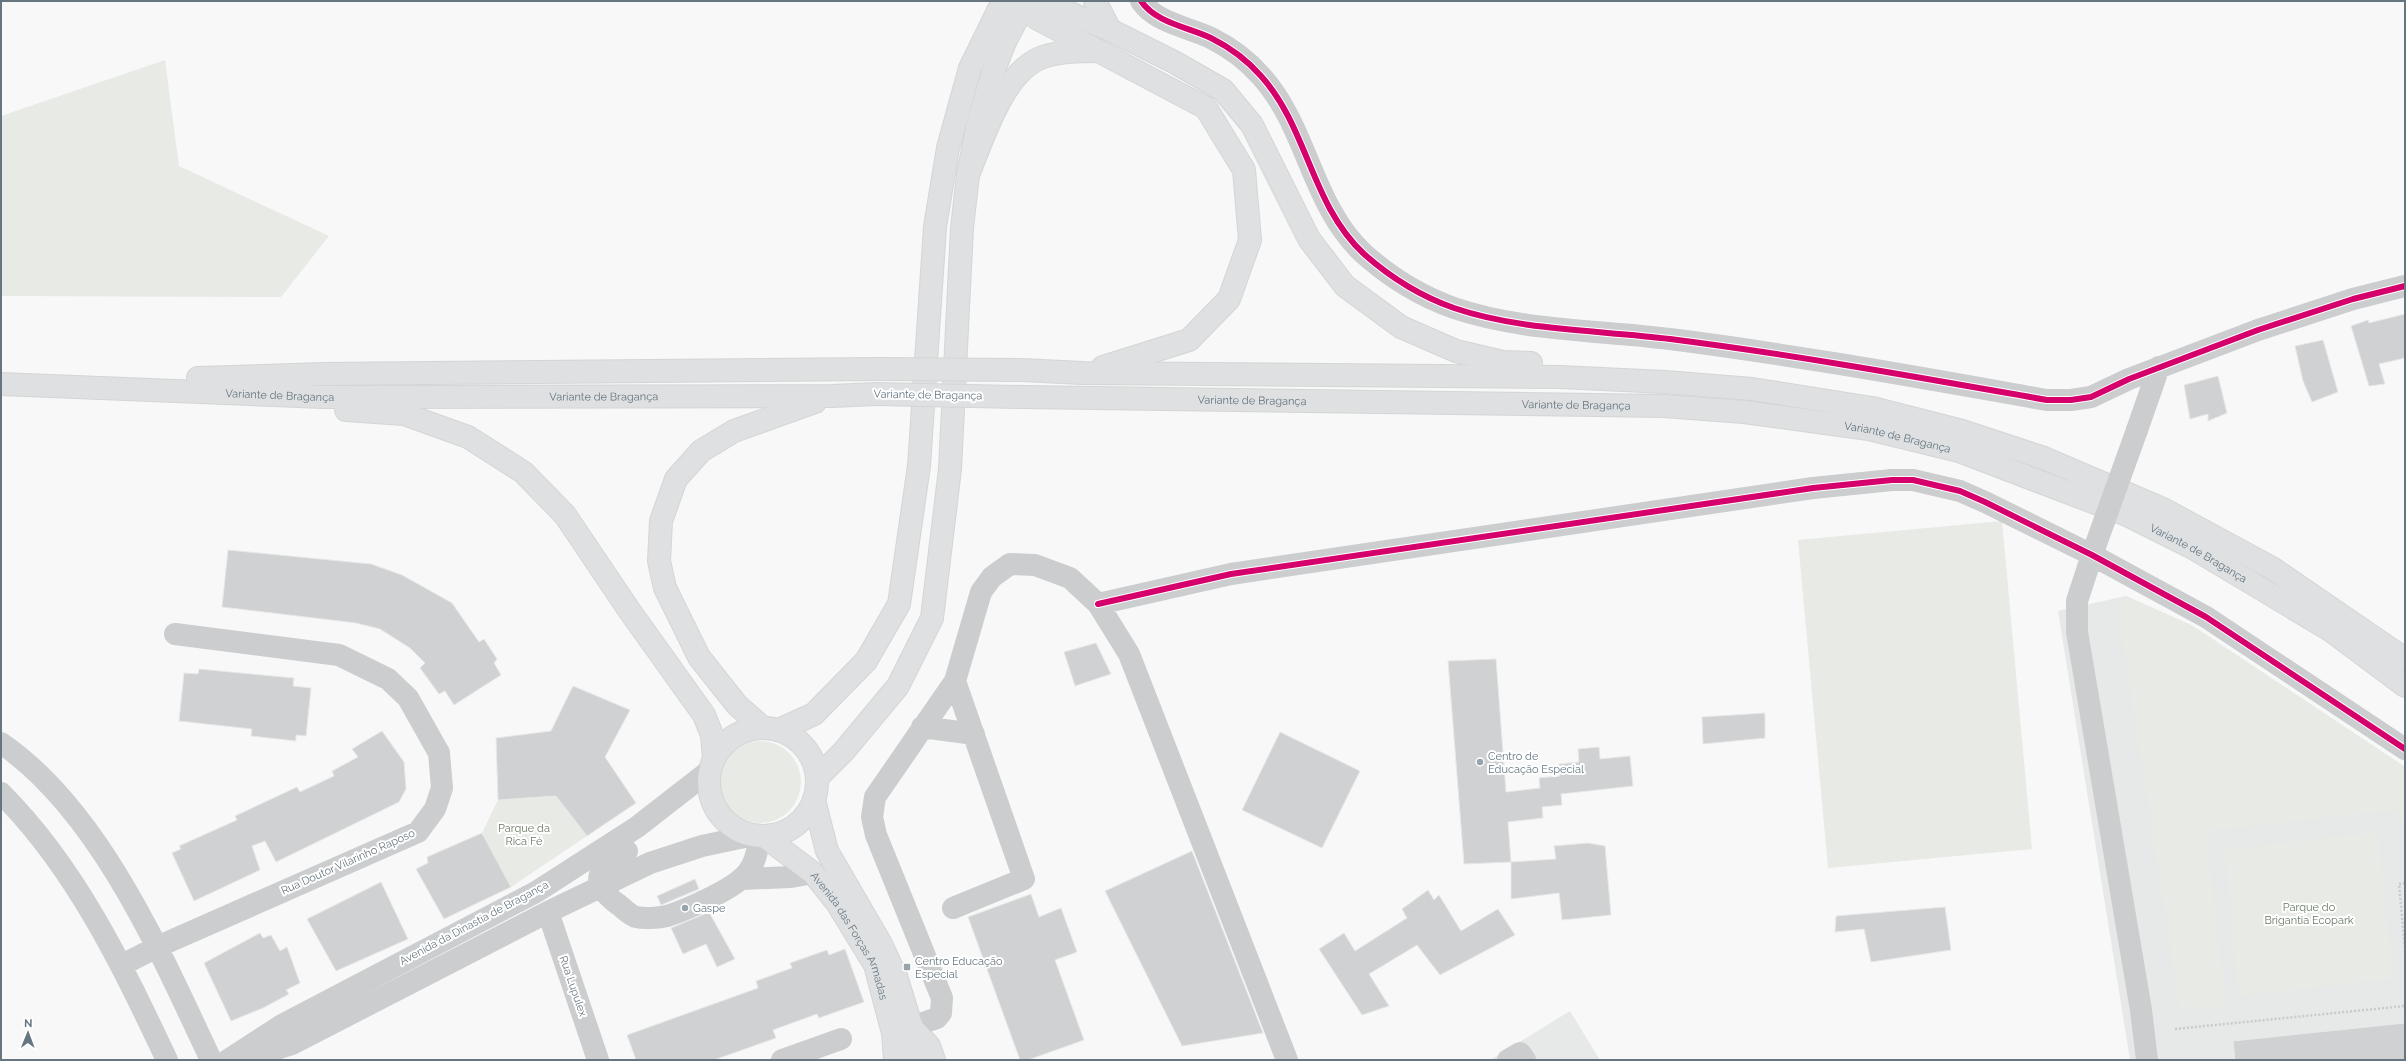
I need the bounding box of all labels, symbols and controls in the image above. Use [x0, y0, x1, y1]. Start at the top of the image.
street label: Variante de Bragança [225, 387, 334, 404]
street label: Variante de Bragança [873, 388, 983, 402]
street label: Variante de Bragança [549, 390, 658, 403]
street label: Variante de Bragança [1197, 393, 1307, 407]
street label: Variante de Bragança [1521, 397, 1631, 412]
street label: Variante de Bragança [1843, 419, 1952, 455]
street label: Variante de Bragança [2148, 521, 2249, 585]
place label: Centro de Educação Especial [1488, 750, 1584, 776]
marker: Centro de Educação Especial [1475, 757, 1485, 767]
park label: Parque da Rica Fé [498, 822, 550, 848]
street label: Rua Doutor Vilarinho Raposo [279, 826, 417, 897]
street label: Avenida das Forças Armadas [808, 869, 890, 1001]
street label: Avenida da Dinastia de Bragança [397, 878, 551, 968]
park label: Parque do Brigantia Ecopark [2264, 901, 2354, 927]
place label: Gaspe [693, 902, 726, 915]
marker: Gaspe [680, 903, 690, 913]
street label: Rua Lupulex [557, 954, 590, 1019]
place label: Centro Educação Especial [915, 955, 1003, 981]
marker: Centro Educação Especial [902, 962, 912, 972]
north arrow [8, 1013, 48, 1053]
text: N [24, 1017, 32, 1030]

